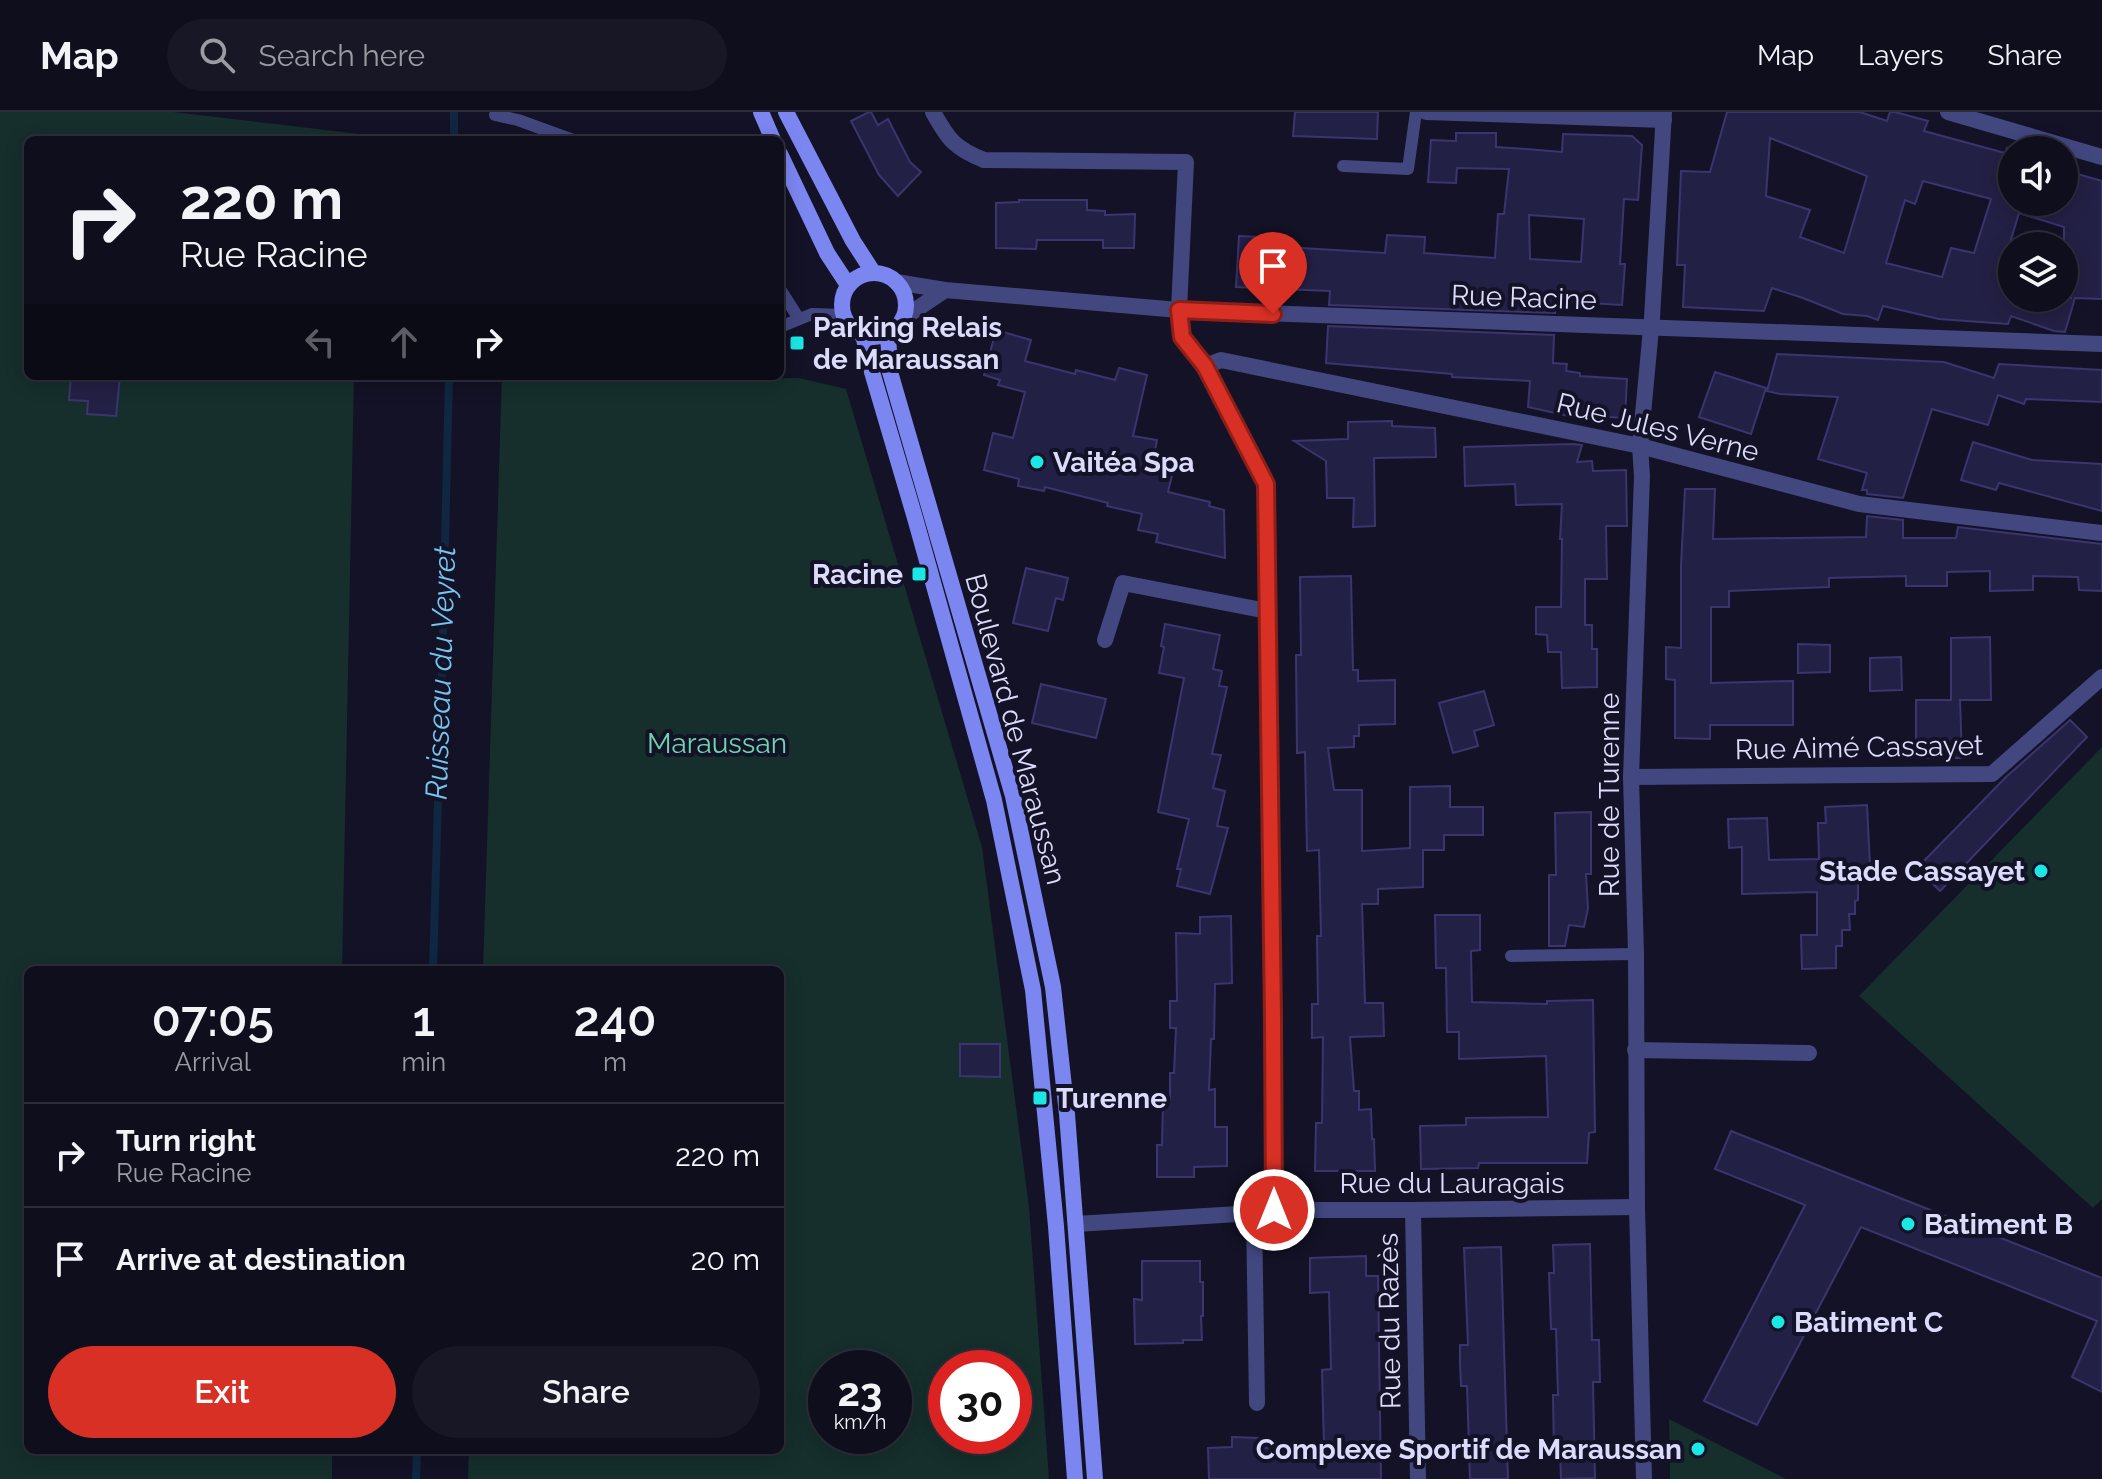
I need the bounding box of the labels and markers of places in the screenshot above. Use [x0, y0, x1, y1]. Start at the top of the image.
pin [1239, 232, 1307, 314]
place label: Parking Relais de Maraussan [813, 311, 1002, 376]
marker: Parking Relais de Maraussan [788, 334, 806, 352]
place label: Vaitéa Spa [1053, 446, 1195, 479]
marker: Vaitéa Spa [1028, 453, 1046, 471]
place label: Racine [812, 558, 903, 591]
marker: Racine [910, 565, 928, 583]
place label: Stade Cassayet [1819, 855, 2025, 888]
marker: Stade Cassayet [2032, 862, 2050, 880]
place label: Turenne [1056, 1082, 1167, 1115]
marker: Turenne [1031, 1089, 1049, 1107]
place label: Batiment B [1924, 1208, 2073, 1241]
marker: Batiment B [1899, 1215, 1917, 1233]
place label: Batiment C [1794, 1306, 1943, 1339]
marker: Batiment C [1769, 1313, 1787, 1331]
place label: Complexe Sportif de Maraussan [1256, 1433, 1682, 1466]
marker: Complexe Sportif de Maraussan [1689, 1440, 1707, 1458]

